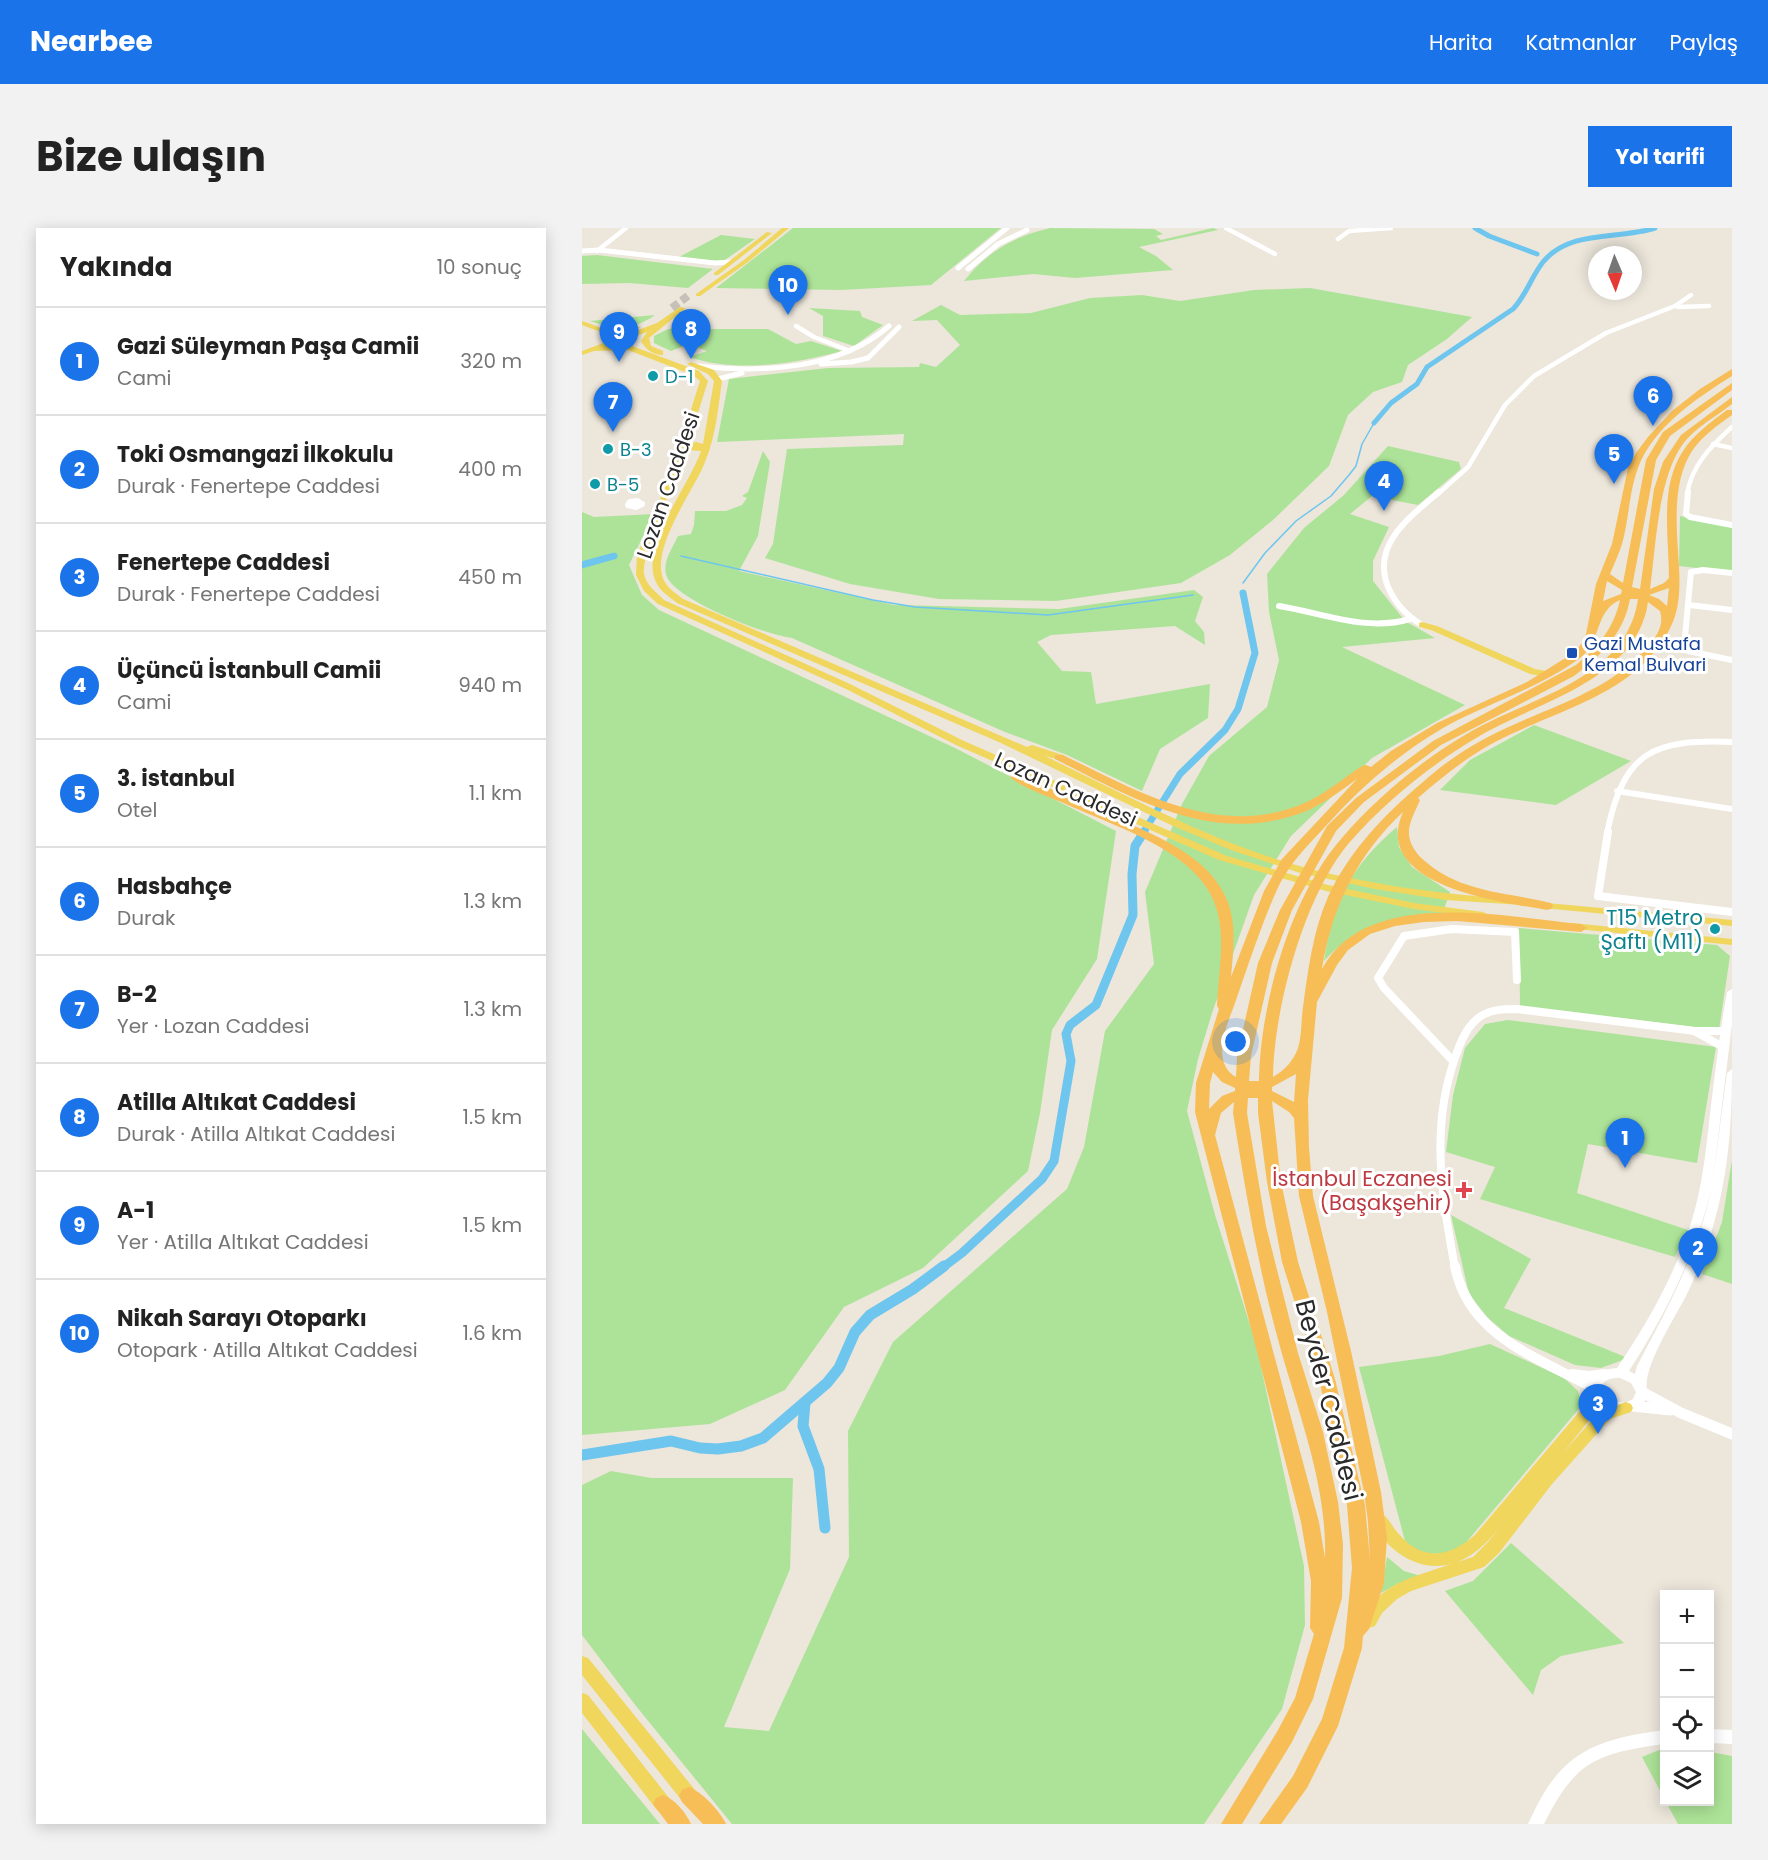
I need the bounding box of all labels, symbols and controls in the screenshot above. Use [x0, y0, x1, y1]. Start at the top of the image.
text: Nearbee [30, 22, 153, 61]
text: Harita [1429, 28, 1493, 57]
text: Katmanlar [1526, 28, 1636, 57]
text: Paylaş [1669, 28, 1738, 57]
button: Yol tarifi [1588, 126, 1732, 187]
text: Bize ulaşın [36, 127, 266, 186]
north arrow [1588, 246, 1642, 300]
text: Yakında [60, 249, 172, 285]
text: 10 sonuç [437, 253, 522, 281]
pin: 10 [768, 266, 808, 315]
pin: 8 [672, 310, 710, 359]
pin: 9 [600, 312, 639, 362]
text: Gazi Süleyman Paşa Camii [117, 331, 419, 362]
text: 1 [76, 347, 83, 375]
text: 320 m [460, 347, 522, 375]
text: Cami [117, 364, 171, 392]
place label: D-1 [665, 364, 693, 389]
marker: D-1 [646, 369, 660, 383]
pin: 6 [1634, 376, 1672, 426]
pin: 7 [594, 382, 633, 432]
street label: Lozan Caddesi [629, 408, 707, 562]
pin: 5 [1594, 434, 1634, 484]
place label: B-3 [620, 437, 652, 462]
text: Toki Osmangazi İlkokulu [117, 439, 394, 470]
marker: B-3 [601, 442, 615, 456]
text: 2 [74, 455, 85, 483]
text: 400 m [458, 455, 522, 483]
pin: 4 [1364, 462, 1404, 511]
text: Durak · Fenertepe Caddesi [117, 472, 380, 500]
place label: B-5 [607, 472, 639, 497]
marker: B-5 [588, 477, 602, 491]
text: Fenertepe Caddesi [117, 547, 330, 578]
text: 3 [73, 563, 86, 591]
text: 450 m [458, 563, 522, 591]
text: Durak · Fenertepe Caddesi [117, 580, 380, 608]
place label: Gazi Mustafa Kemal Bulvari [1584, 631, 1706, 677]
marker: Gazi Mustafa Kemal Bulvari [1565, 646, 1579, 660]
text: Üçüncü İstanbull Camii [117, 655, 381, 686]
text: 4 [73, 671, 86, 699]
text: 940 m [458, 671, 522, 699]
text: Cami [117, 688, 171, 716]
street label: Lozan Caddesi [990, 745, 1142, 833]
text: 3. istanbul [117, 763, 235, 794]
text: 5 [73, 779, 86, 807]
text: 1.1 km [469, 779, 522, 807]
text: Otel [117, 796, 157, 824]
text: Hasbahçe [117, 871, 232, 902]
text: 6 [73, 887, 86, 915]
text: 1.3 km [463, 887, 522, 915]
place label: T15 Metro Şaftı (M11) [1601, 903, 1703, 956]
text: Durak [117, 904, 175, 932]
marker: T15 Metro Şaftı (M11) [1708, 922, 1722, 936]
text: B-2 [117, 979, 157, 1010]
text: 7 [74, 995, 85, 1023]
text: 1.3 km [463, 995, 522, 1023]
text: Yer · Lozan Caddesi [117, 1012, 309, 1040]
your location [1221, 1027, 1250, 1056]
text: Atilla Altıkat Caddesi [117, 1087, 356, 1118]
text: 8 [73, 1103, 86, 1131]
text: 1.5 km [463, 1103, 522, 1131]
pin: 1 [1606, 1118, 1644, 1168]
text: Durak · Atilla Altıkat Caddesi [117, 1120, 395, 1148]
place label: İstanbul Eczanesi (Başakşehir) [1272, 1164, 1452, 1217]
marker: İstanbul Eczanesi (Başakşehir) [1457, 1183, 1471, 1197]
text: A-1 [117, 1195, 154, 1226]
text: 9 [73, 1211, 86, 1239]
text: 1.5 km [463, 1211, 522, 1239]
text: Yer · Atilla Altıkat Caddesi [117, 1228, 369, 1256]
pin: 2 [1678, 1228, 1718, 1278]
street label: Beyder Caddesi [1287, 1296, 1371, 1504]
text: Nikah Sarayı Otoparkı [117, 1303, 367, 1334]
text: 10 [69, 1319, 90, 1347]
text: 1.6 km [462, 1319, 522, 1347]
text: Otopark · Atilla Altıkat Caddesi [117, 1336, 418, 1364]
pin: 3 [1578, 1384, 1618, 1434]
map controls [1660, 1590, 1714, 1806]
button: + [1660, 1590, 1714, 1644]
button: − [1660, 1644, 1714, 1698]
button: locate [1660, 1698, 1714, 1752]
button: layers [1660, 1752, 1714, 1806]

